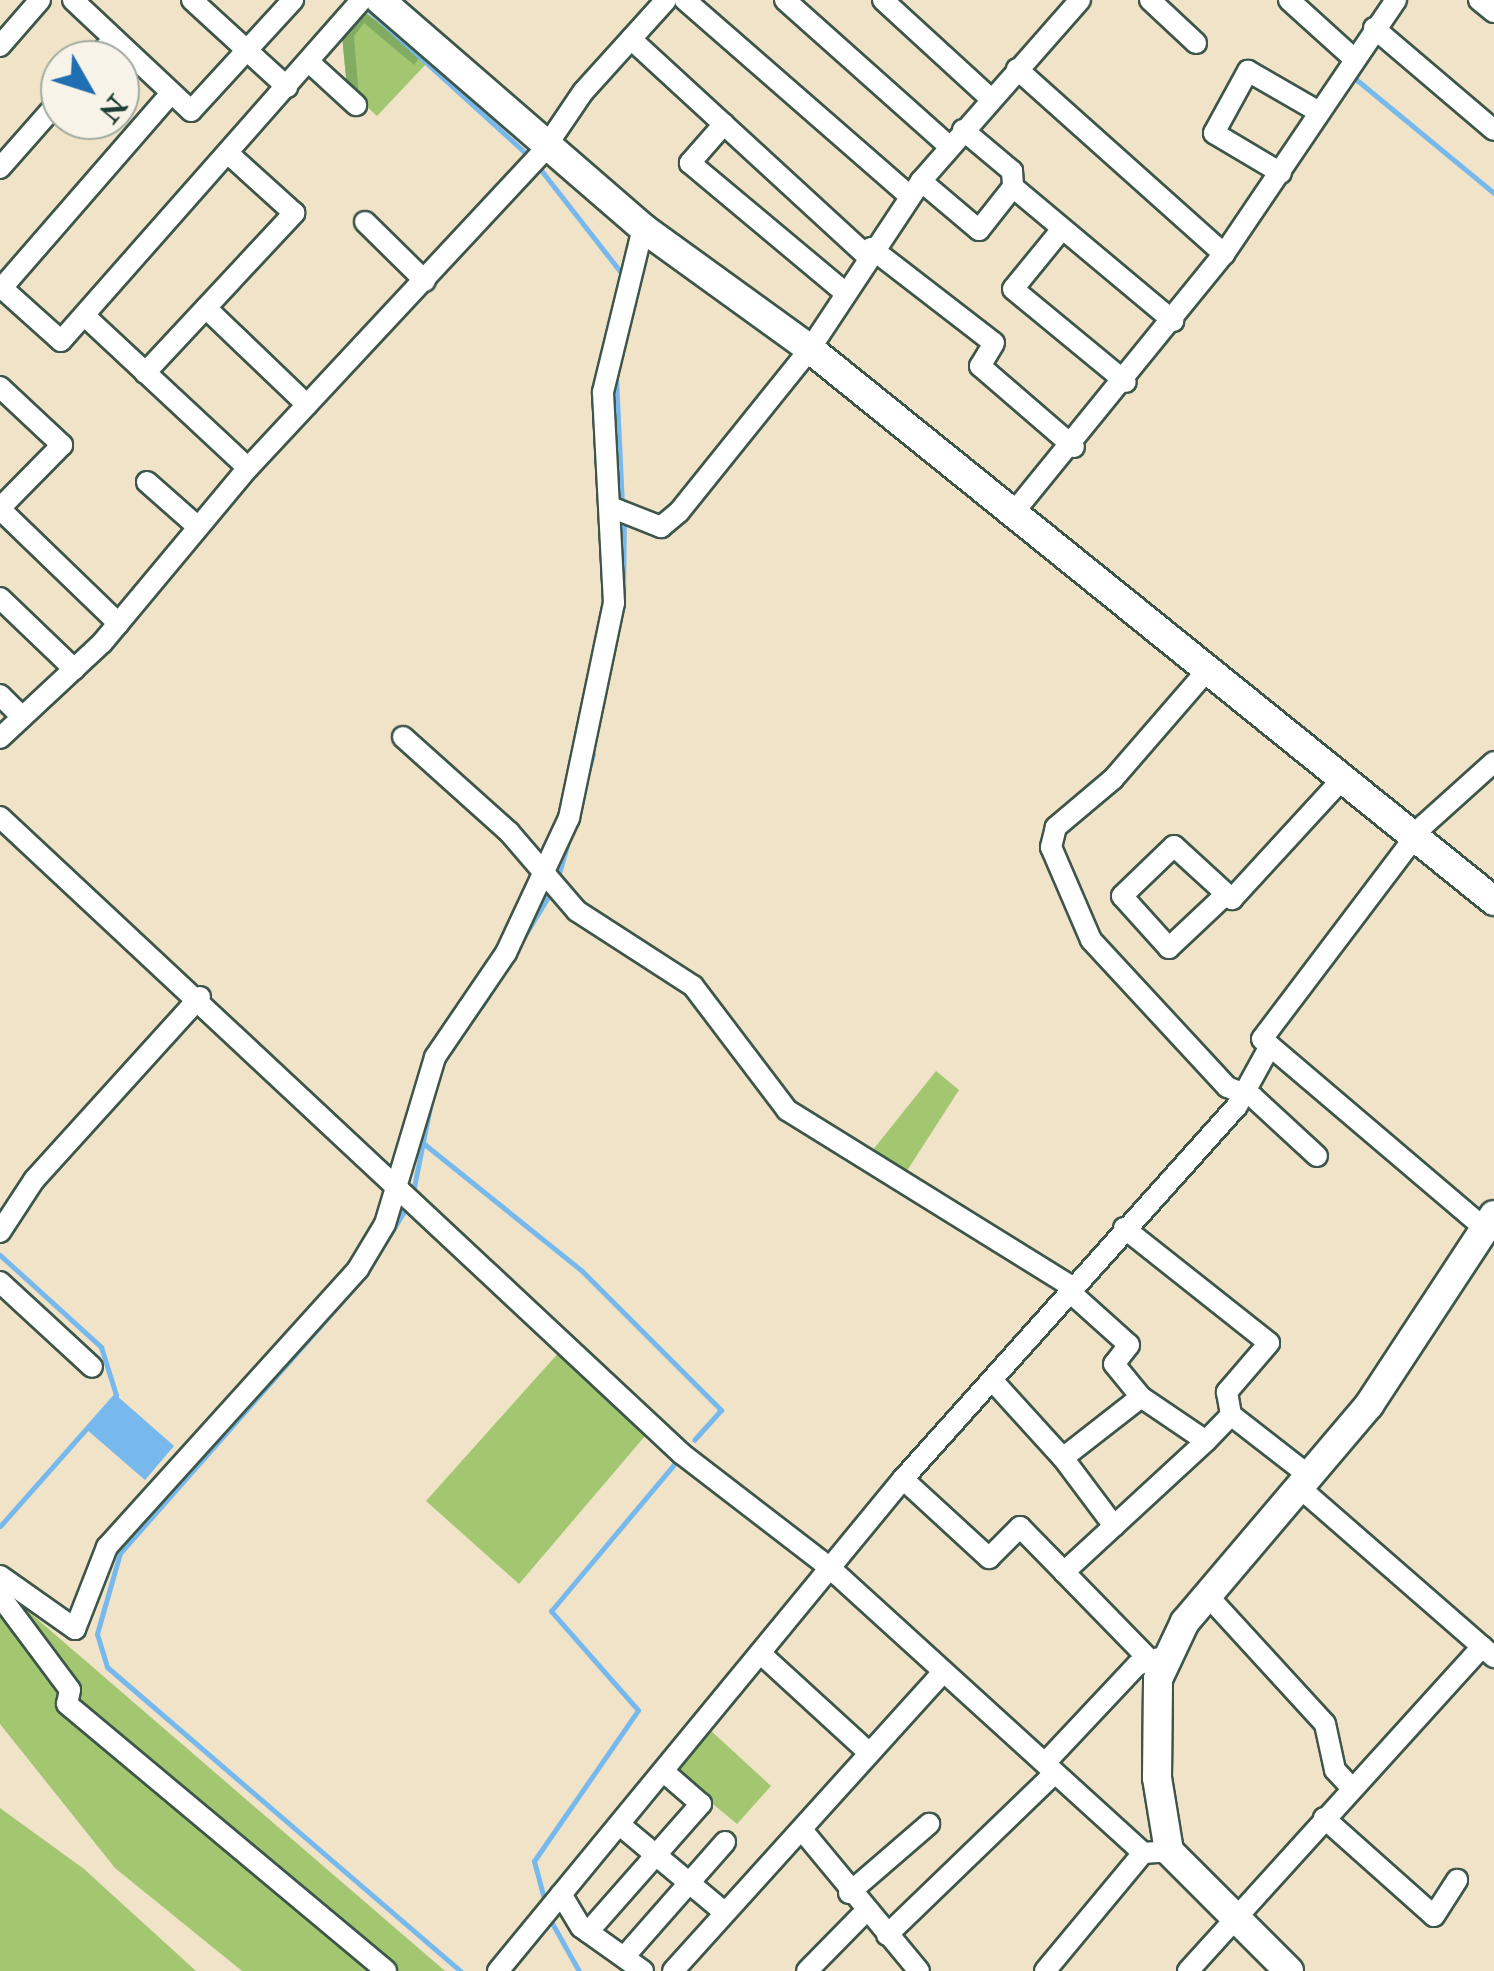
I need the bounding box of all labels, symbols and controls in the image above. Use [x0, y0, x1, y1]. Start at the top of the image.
north arrow [40, 40, 140, 140]
text: N [91, 87, 134, 129]

